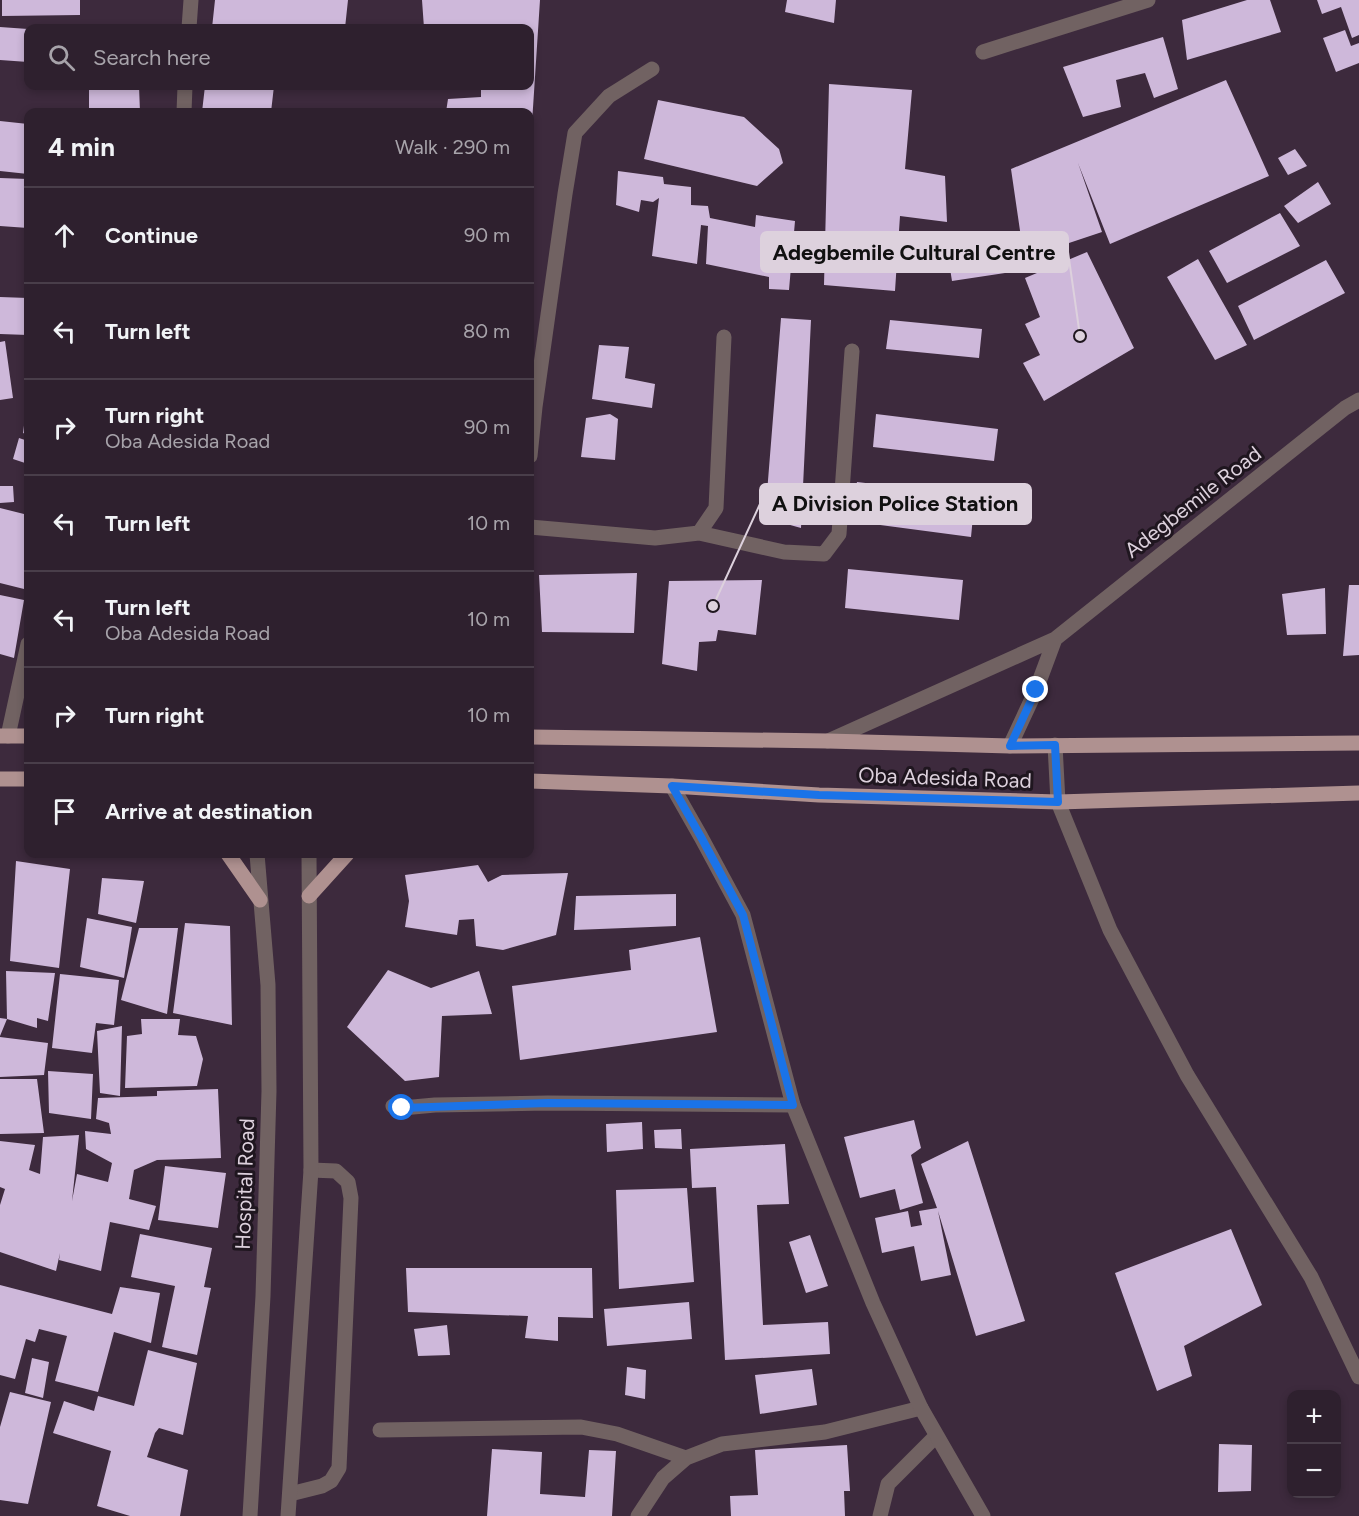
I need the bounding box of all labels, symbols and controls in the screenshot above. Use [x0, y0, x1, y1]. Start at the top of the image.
search box [24, 24, 534, 90]
icon: search [45, 41, 78, 74]
text: Search here [93, 44, 211, 71]
text: 4 min [48, 131, 115, 163]
text: Walk · 290 m [395, 135, 510, 159]
icon: ahead [48, 219, 81, 252]
text: Continue [105, 222, 198, 249]
text: 90 m [464, 223, 510, 247]
callout: Adegbemile Cultural Centre [761, 232, 1068, 272]
text: Adegbemile Cultural Centre [773, 239, 1055, 266]
icon: left [48, 315, 81, 348]
text: Turn left [105, 318, 191, 345]
text: 80 m [463, 319, 510, 343]
text: Turn right [105, 402, 204, 429]
icon: right [48, 411, 81, 444]
text: 90 m [464, 415, 510, 439]
text: Oba Adesida Road [105, 429, 270, 453]
street label: Adegbemile Road [1119, 441, 1266, 563]
callout: A Division Police Station [760, 484, 1031, 524]
text: A Division Police Station [772, 490, 1018, 517]
icon: left [48, 507, 81, 540]
text: Turn left [105, 510, 191, 537]
text: 10 m [467, 511, 510, 535]
text: Turn left [105, 594, 191, 621]
icon: left [48, 603, 81, 636]
text: 10 m [467, 607, 510, 631]
text: Oba Adesida Road [105, 621, 270, 645]
route end [1022, 676, 1048, 702]
icon: right [48, 699, 81, 732]
text: Turn right [105, 702, 204, 729]
text: 10 m [467, 703, 510, 727]
street label: Oba Adesida Road [858, 762, 1032, 793]
icon: arrive [48, 795, 81, 828]
text: Arrive at destination [105, 798, 313, 825]
route start [388, 1094, 414, 1120]
street label: Hospital Road [230, 1118, 259, 1250]
map controls [1287, 1390, 1341, 1498]
button: + [1287, 1390, 1341, 1444]
button: − [1287, 1444, 1341, 1498]

